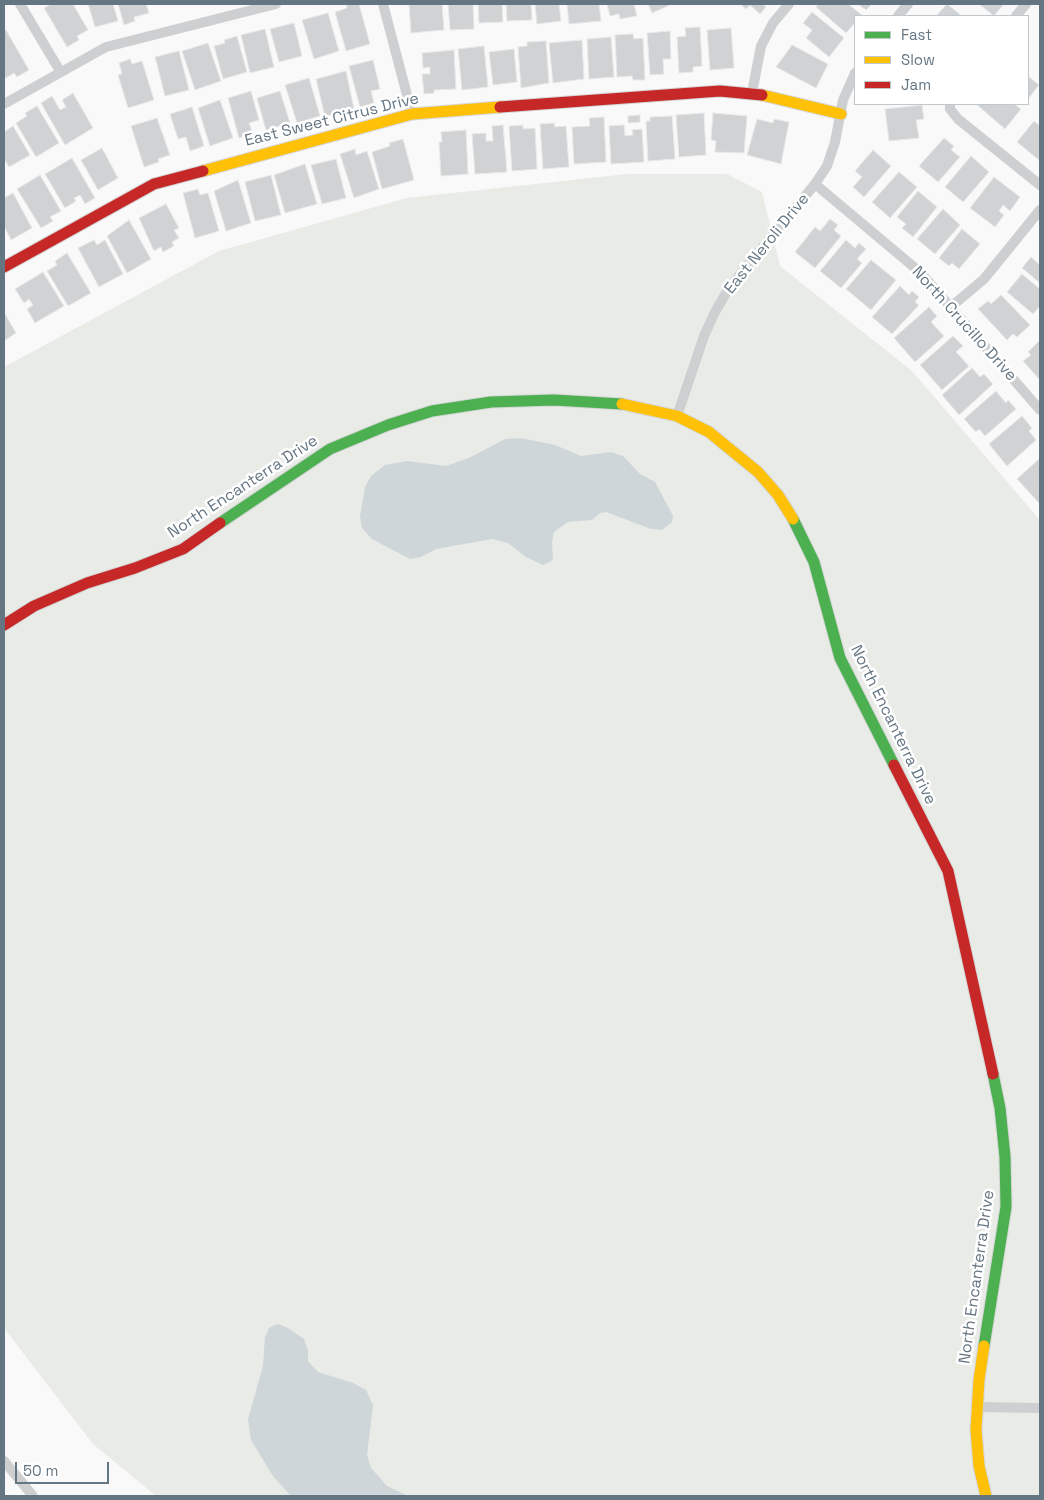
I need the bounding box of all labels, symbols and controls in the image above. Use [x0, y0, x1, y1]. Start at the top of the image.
legend [854, 15, 1029, 105]
text: Fast [901, 25, 932, 44]
text: Slow [901, 50, 935, 69]
text: Jam [901, 75, 931, 94]
street label: East Sweet Citrus Drive [243, 89, 421, 151]
street label: East Neroli Drive [721, 190, 813, 298]
street label: North Crucillo Drive [907, 263, 1021, 385]
street label: North Encanterra Drive [164, 431, 322, 543]
street label: North Encanterra Drive [846, 642, 940, 808]
street label: North Encanterra Drive [955, 1189, 999, 1365]
scale bar [18, 1452, 111, 1484]
text: 50 m [23, 1461, 58, 1480]

